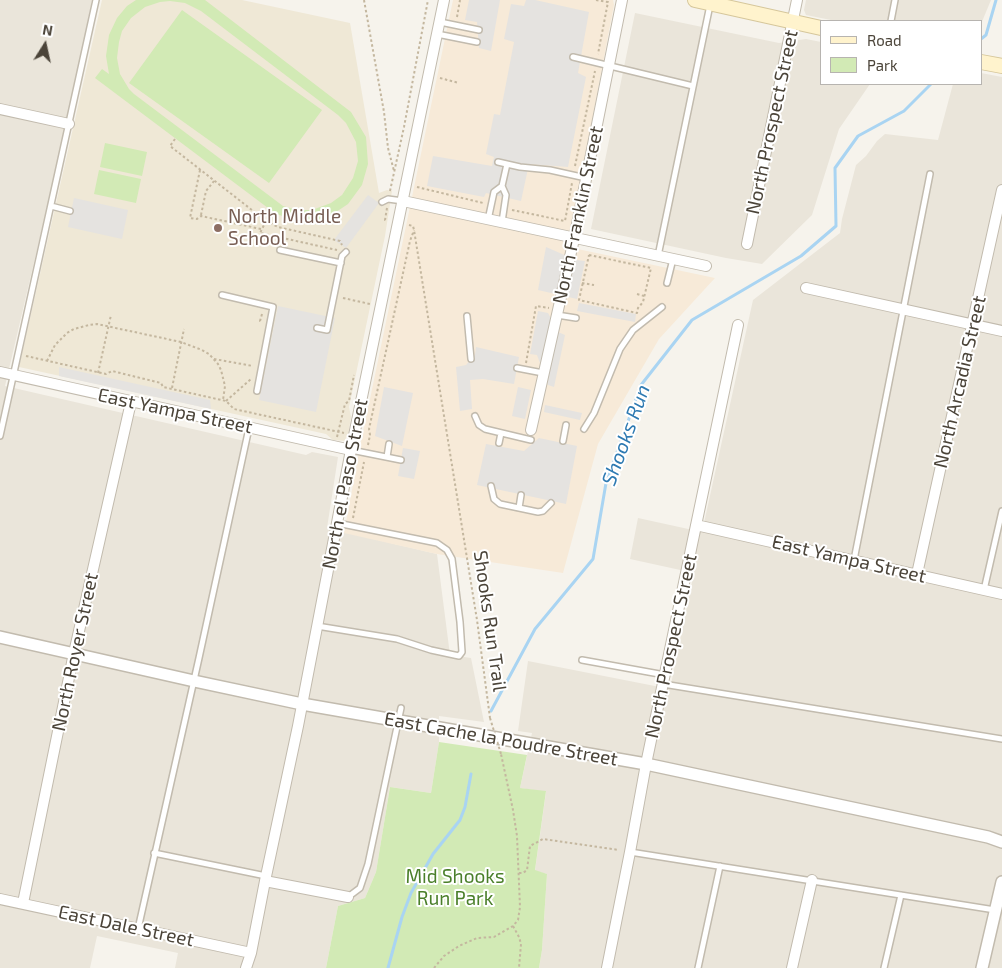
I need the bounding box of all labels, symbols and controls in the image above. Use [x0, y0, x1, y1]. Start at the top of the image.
north arrow [20, 20, 70, 70]
text: N [41, 20, 54, 39]
legend [820, 20, 982, 85]
street label: North Prospect Street [741, 28, 803, 216]
text: Road [867, 31, 902, 49]
text: Park [867, 56, 898, 74]
street label: North Franklin Street [548, 124, 608, 306]
place label: North Middle School [228, 206, 341, 250]
marker: North Middle School [212, 222, 224, 234]
street label: North Arcadia Street [929, 294, 991, 470]
water label: Shooks Run [597, 381, 655, 489]
street label: East Yampa Street [96, 383, 254, 439]
street label: North el Paso Street [317, 397, 373, 571]
street label: East Yampa Street [770, 530, 928, 588]
street label: Shooks Run Trail [469, 549, 511, 693]
street label: North Prospect Street [640, 552, 702, 740]
street label: North Royer Street [47, 571, 103, 733]
street label: East Cache la Poudre Street [382, 707, 620, 771]
park label: Mid Shooks Run Park [405, 866, 505, 910]
street label: East Dale Street [56, 900, 196, 952]

